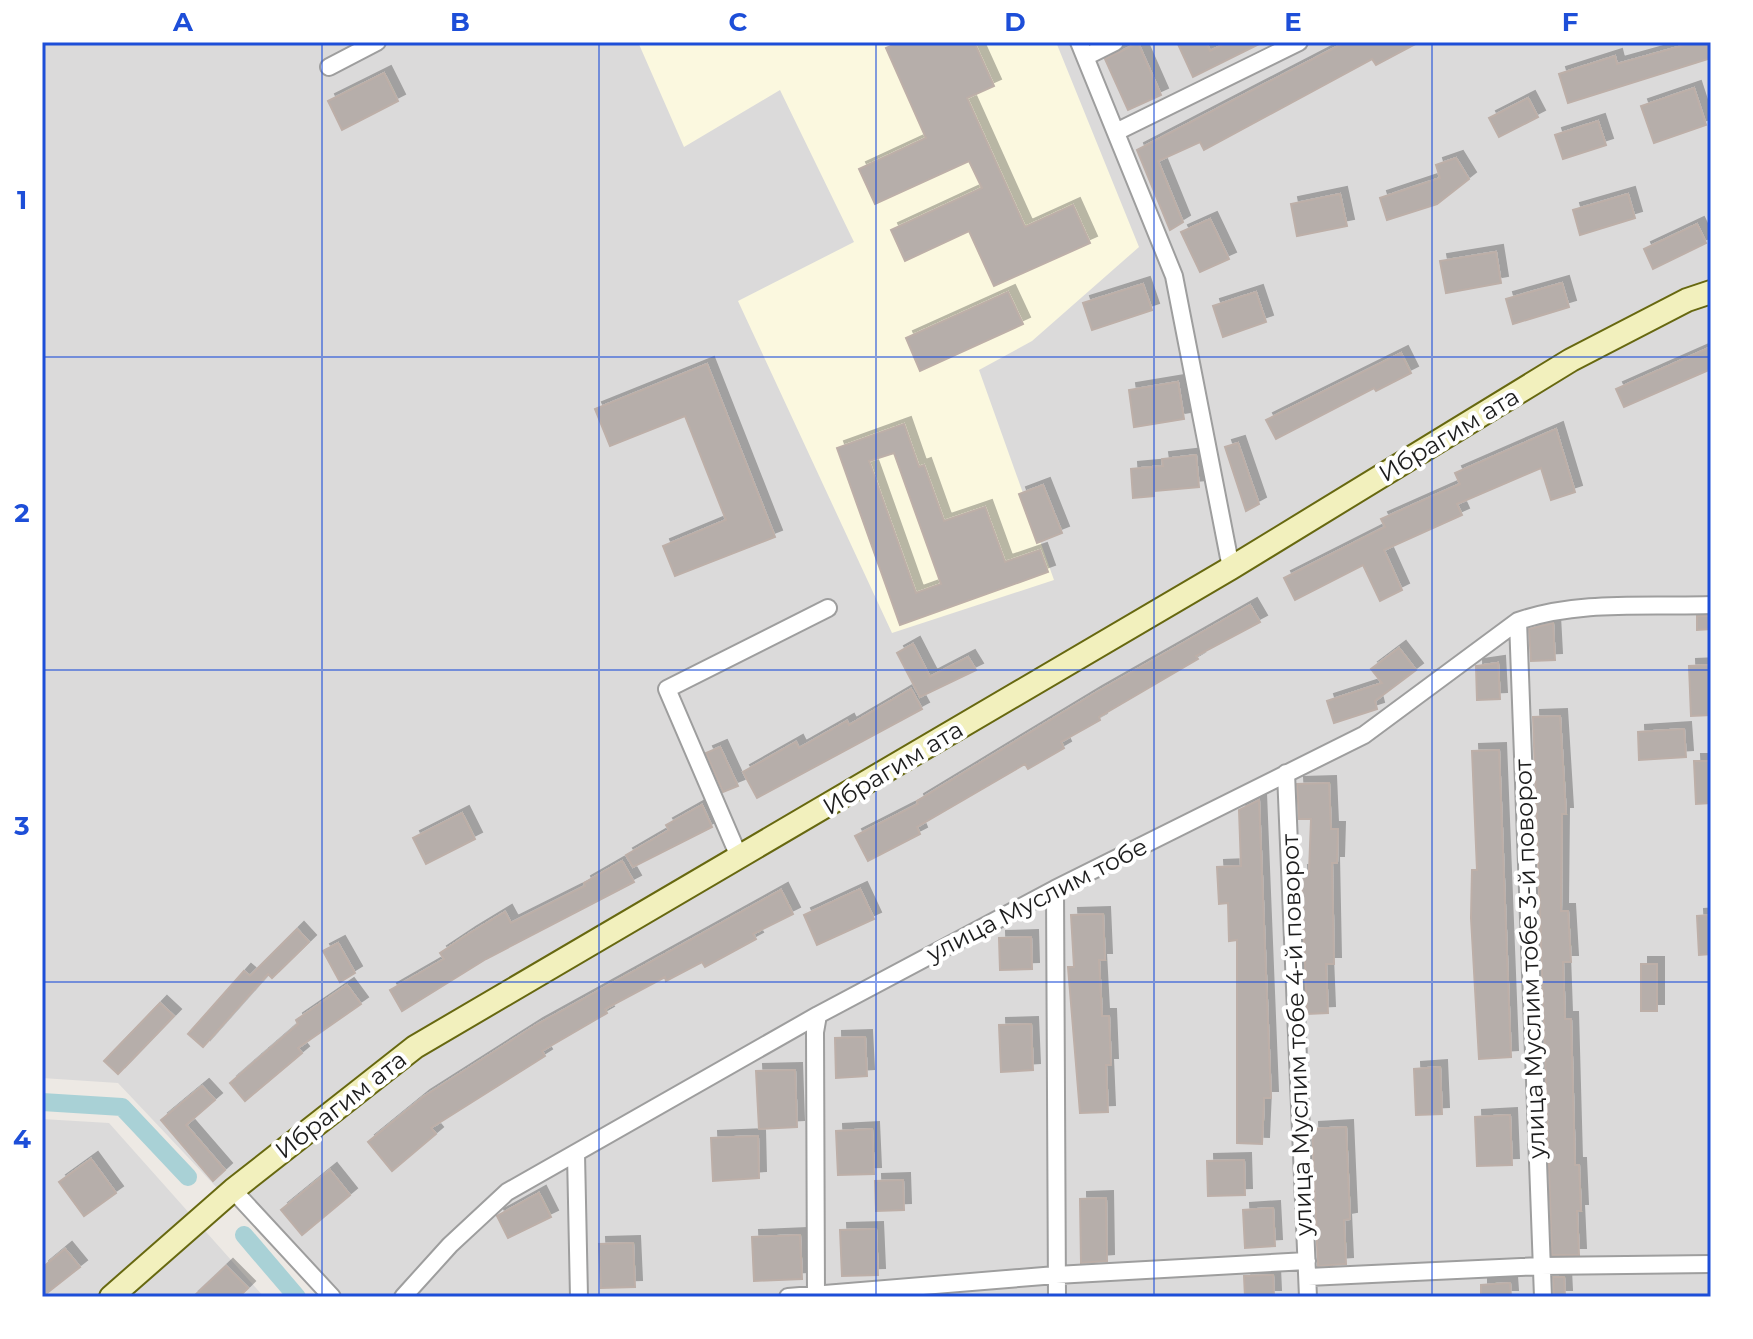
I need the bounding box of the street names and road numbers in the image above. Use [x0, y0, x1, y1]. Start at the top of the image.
street label: Ибрагим ата [1373, 381, 1524, 488]
street label: Ибрагим ата [817, 714, 968, 821]
street label: улица Муслим тобе 3-й поворот [1508, 758, 1551, 1160]
street label: улица Муслим тобе [921, 831, 1152, 968]
street label: улица Муслим тобе 4-й поворот [1275, 833, 1318, 1238]
street label: Ибрагим ата [269, 1044, 412, 1165]

